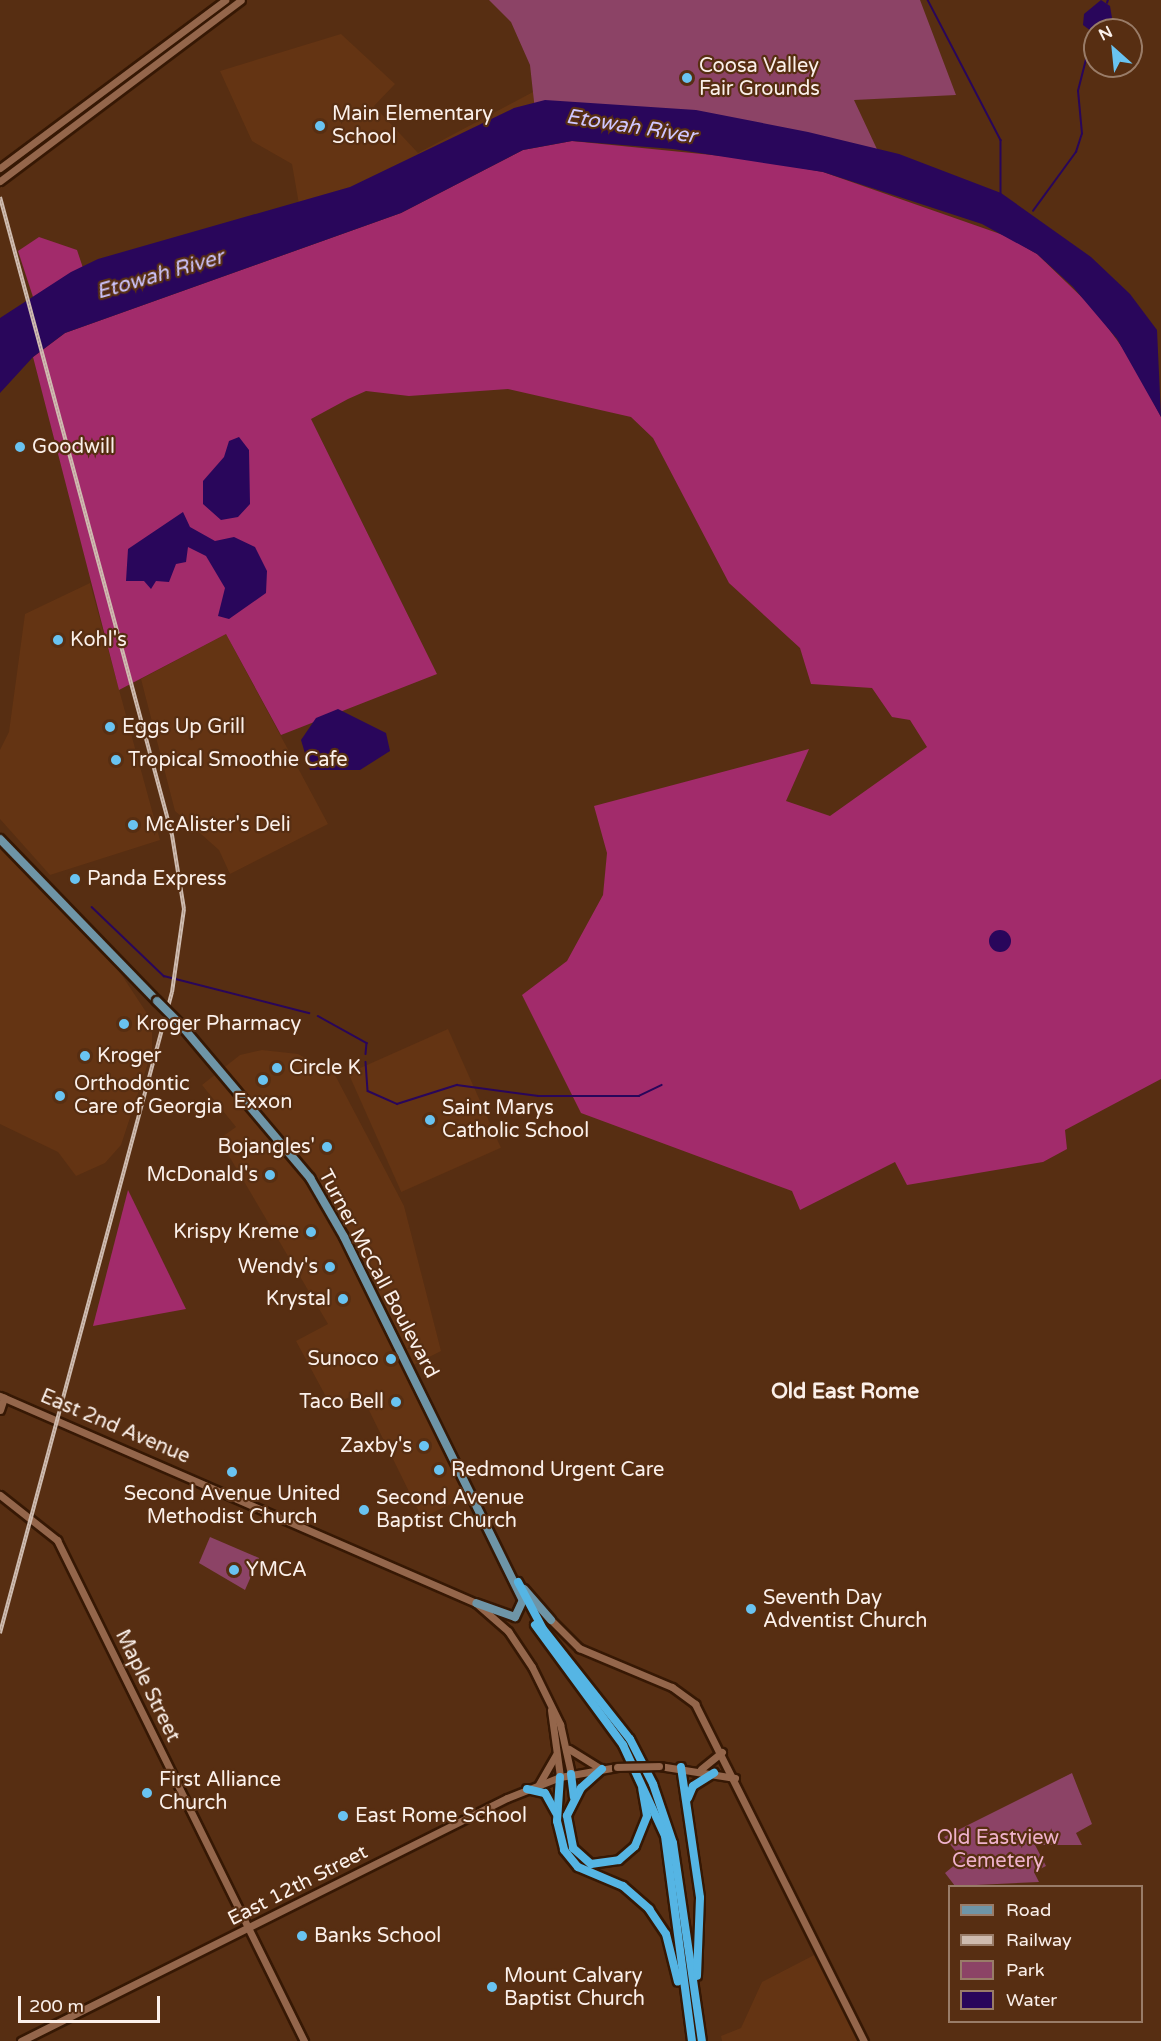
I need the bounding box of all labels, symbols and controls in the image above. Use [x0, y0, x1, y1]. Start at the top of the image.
north arrow [1083, 18, 1143, 78]
text: N [1095, 22, 1116, 46]
place label: Coosa Valley Fair Grounds [699, 54, 820, 101]
marker: Coosa Valley Fair Grounds [680, 71, 694, 85]
place label: Main Elementary School [332, 102, 493, 149]
water label: Etowah River [564, 104, 698, 150]
marker: Main Elementary School [313, 119, 327, 133]
water label: Etowah River [93, 245, 227, 305]
place label: Goodwill [32, 435, 115, 459]
marker: Goodwill [13, 440, 27, 454]
place label: Kohl's [70, 628, 127, 652]
marker: Kohl's [51, 633, 65, 647]
place label: Eggs Up Grill [122, 715, 245, 739]
marker: Eggs Up Grill [103, 720, 117, 734]
place label: Tropical Smoothie Cafe [128, 748, 348, 772]
marker: Tropical Smoothie Cafe [109, 753, 123, 767]
place label: McAlister's Deli [145, 813, 291, 837]
marker: McAlister's Deli [126, 818, 140, 832]
place label: Panda Express [87, 867, 226, 891]
marker: Panda Express [68, 872, 82, 886]
place label: Kroger Pharmacy [136, 1012, 301, 1036]
marker: Kroger Pharmacy [117, 1017, 131, 1031]
place label: Kroger [97, 1044, 162, 1068]
marker: Kroger [78, 1049, 92, 1063]
place label: Circle K [289, 1056, 361, 1080]
marker: Circle K [270, 1061, 284, 1075]
place label: Orthodontic Care of Georgia [74, 1072, 223, 1119]
marker: Exxon [256, 1073, 270, 1087]
marker: Orthodontic Care of Georgia [51, 1087, 69, 1105]
place label: Exxon [234, 1090, 292, 1114]
place label: Saint Marys Catholic School [442, 1096, 589, 1143]
marker: Saint Marys Catholic School [423, 1113, 437, 1127]
place label: Bojangles' [218, 1135, 315, 1159]
marker: Bojangles' [320, 1140, 334, 1154]
place label: McDonald's [146, 1163, 258, 1187]
street label: Turner McCall Boulevard [313, 1166, 443, 1382]
marker: McDonald's [263, 1168, 277, 1182]
place label: Krispy Kreme [173, 1220, 299, 1244]
marker: Krispy Kreme [304, 1225, 318, 1239]
place label: Wendy's [238, 1255, 318, 1279]
marker: Wendy's [323, 1260, 337, 1274]
place label: Krystal [266, 1287, 331, 1311]
marker: Krystal [336, 1292, 350, 1306]
place label: Sunoco [308, 1347, 379, 1371]
marker: Sunoco [384, 1352, 398, 1366]
district label: Old East Rome [771, 1379, 919, 1405]
street label: East 2nd Avenue [37, 1385, 193, 1469]
place label: Taco Bell [299, 1390, 384, 1414]
marker: Taco Bell [389, 1395, 403, 1409]
place label: Zaxby's [340, 1434, 412, 1458]
marker: Zaxby's [417, 1439, 431, 1453]
place label: Redmond Urgent Care [451, 1458, 664, 1482]
marker: Redmond Urgent Care [432, 1463, 446, 1477]
marker: Second Avenue United Methodist Church [225, 1465, 239, 1479]
place label: Second Avenue United Methodist Church [124, 1482, 340, 1529]
place label: Second Avenue Baptist Church [376, 1486, 524, 1533]
marker: Second Avenue Baptist Church [357, 1503, 371, 1517]
place label: YMCA [246, 1558, 307, 1582]
marker: YMCA [227, 1563, 241, 1577]
place label: Seventh Day Adventist Church [763, 1586, 927, 1633]
marker: Seventh Day Adventist Church [744, 1602, 758, 1616]
street label: Maple Street [110, 1626, 184, 1746]
place label: First Alliance Church [159, 1769, 281, 1816]
marker: First Alliance Church [140, 1786, 154, 1800]
place label: East Rome School [355, 1804, 527, 1828]
marker: East Rome School [336, 1809, 350, 1823]
park label: Old Eastview Cemetery [937, 1827, 1059, 1874]
street label: East 12th Street [224, 1840, 372, 1932]
legend [948, 1885, 1143, 2023]
text: Road [1006, 1899, 1051, 1921]
place label: Banks School [314, 1924, 441, 1948]
marker: Banks School [295, 1929, 309, 1943]
text: Railway [1006, 1929, 1072, 1951]
text: Park [1006, 1959, 1044, 1981]
place label: Mount Calvary Baptist Church [504, 1964, 645, 2011]
marker: Mount Calvary Baptist Church [485, 1980, 499, 1994]
scale bar [21, 1984, 164, 2022]
text: Water [1006, 1989, 1057, 2011]
text: 200 m [29, 1995, 84, 2017]

